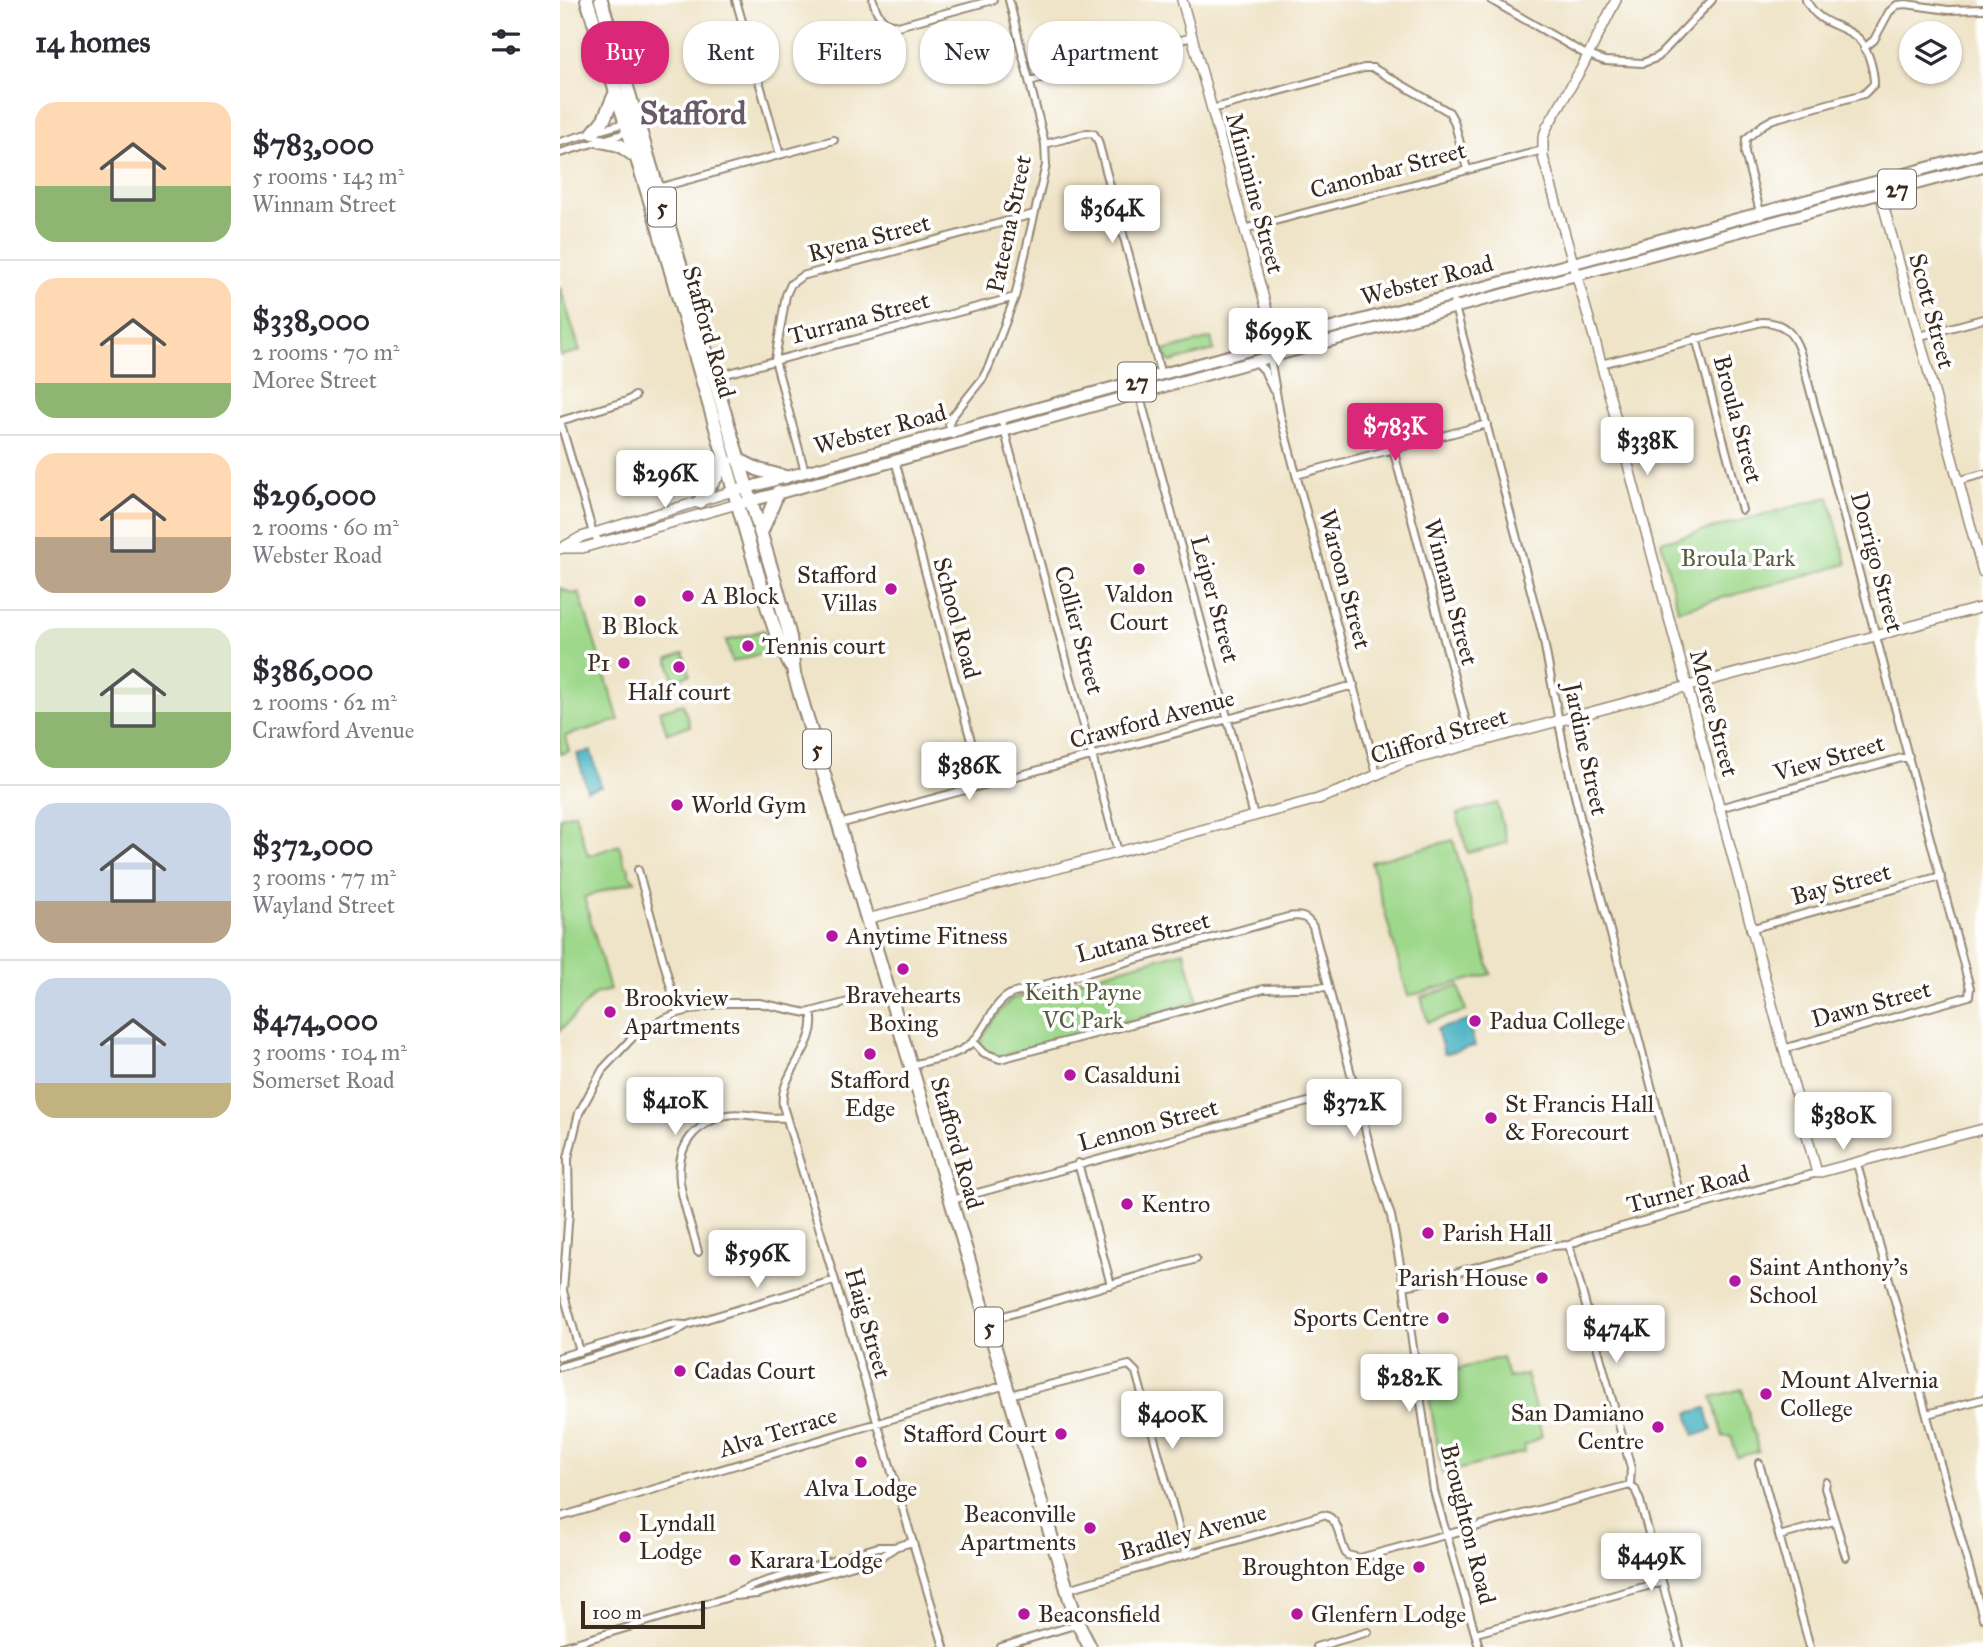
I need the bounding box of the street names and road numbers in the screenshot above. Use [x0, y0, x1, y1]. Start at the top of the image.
street label: Minimine Street [1219, 109, 1291, 277]
street label: Canonbar Street [1307, 135, 1470, 205]
street label: Pateena Street [980, 152, 1038, 296]
road number: 27 [1878, 170, 1916, 208]
road number: 5 [648, 188, 676, 227]
street label: Ryena Street [805, 207, 934, 269]
street label: Webster Road [1357, 248, 1497, 312]
street label: Scott Street [1902, 250, 1962, 372]
street label: Stafford Road [676, 262, 742, 402]
street label: Turrana Street [785, 285, 933, 351]
street label: Broula Street [1707, 352, 1770, 487]
road number: 27 [1118, 362, 1156, 402]
street label: Webster Road [810, 397, 950, 461]
street label: Dorrigo Street [1844, 489, 1910, 636]
street label: Waroon Street [1312, 506, 1378, 652]
street label: Winnam Street [1417, 515, 1485, 669]
street label: Leiper Street [1184, 532, 1246, 666]
street label: School Road [926, 554, 988, 682]
street label: Collier Street [1047, 562, 1111, 698]
street label: Moree Street [1683, 646, 1745, 780]
street label: Jardine Street [1557, 677, 1615, 818]
street label: Crawford Avenue [1066, 683, 1238, 755]
street label: Clifford Street [1367, 701, 1512, 771]
street label: View Street [1769, 728, 1888, 788]
road number: 5 [803, 730, 831, 768]
street label: Bay Street [1788, 856, 1895, 912]
street label: Lutana Street [1073, 905, 1214, 969]
street label: Dawn Street [1808, 974, 1934, 1034]
street label: Stafford Road [924, 1073, 990, 1213]
street label: Lennon Street [1075, 1092, 1222, 1158]
street label: Turner Road [1623, 1158, 1753, 1220]
street label: Haig Street [838, 1264, 898, 1382]
road number: 5 [975, 1308, 1003, 1346]
street label: Alva Terrace [714, 1400, 841, 1464]
street label: Broughton Road [1434, 1441, 1502, 1607]
street label: Bradley Avenue [1116, 1497, 1270, 1567]

